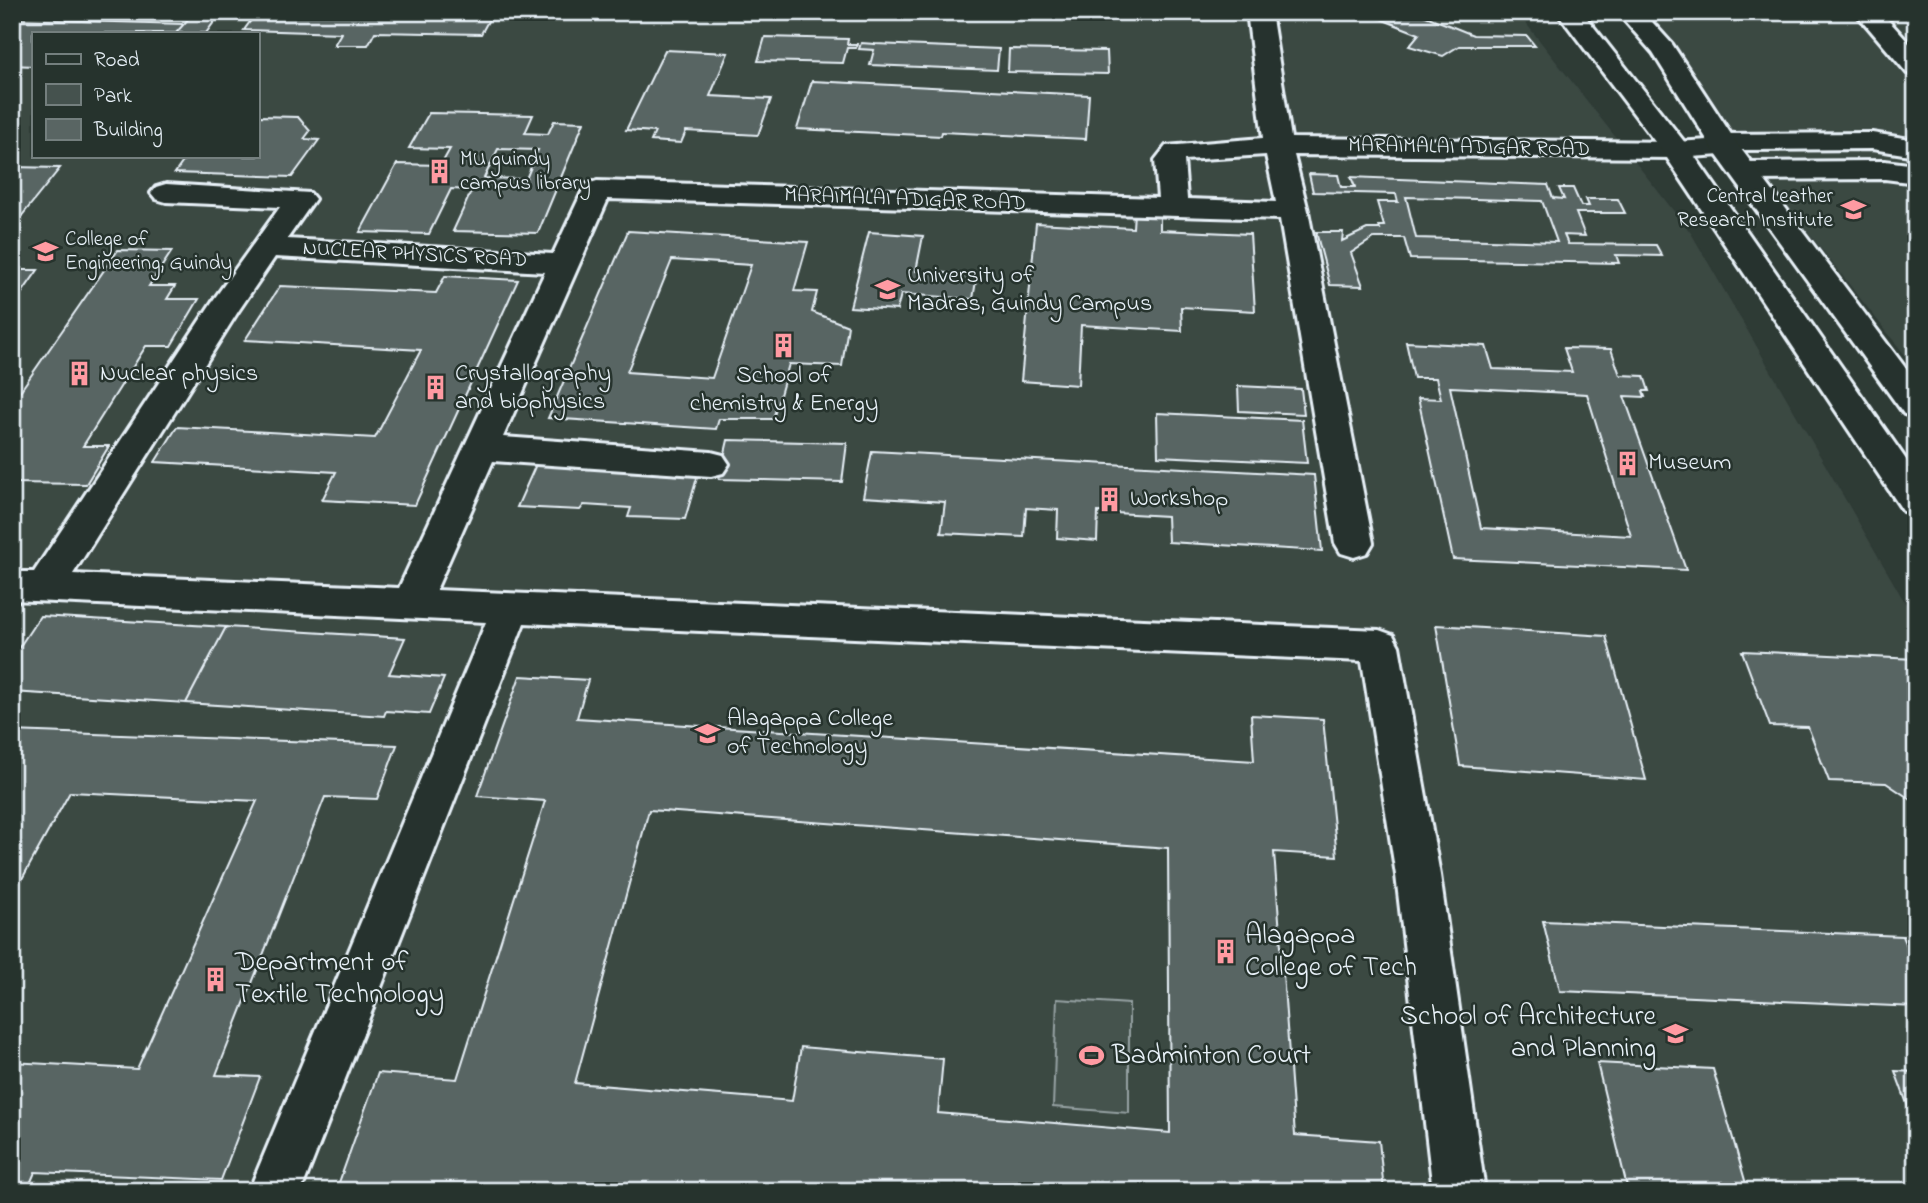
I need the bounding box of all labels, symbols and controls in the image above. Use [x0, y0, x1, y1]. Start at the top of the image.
legend [32, 32, 259, 158]
text: Road [94, 46, 140, 76]
text: Park [94, 82, 133, 112]
text: Building [93, 116, 163, 148]
street label: MARAIMALAI ADIGAR ROAD [1348, 131, 1590, 165]
place label: MU guindy campus library [460, 145, 591, 201]
building icon: MU guindy campus library [426, 158, 454, 186]
street label: MARAIMALAI ADIGAR ROAD [784, 181, 1026, 219]
place label: Central Leather Research Institute [1677, 182, 1834, 236]
school or university icon: Central Leather Research Institute [1839, 195, 1867, 223]
place label: College of Engineering, Guindy [65, 225, 232, 281]
street label: NUCLEAR PHYSICS ROAD [302, 234, 528, 276]
school or university icon: College of Engineering, Guindy [31, 238, 59, 266]
place label: University of Madras, Guindy Campus [907, 259, 1152, 323]
school or university icon: University of Madras, Guindy Campus [873, 276, 901, 304]
building icon: School of chemistry & Energy [770, 331, 798, 359]
place label: Nuclear physics [100, 357, 258, 393]
place label: Crystallography and biophysics [455, 357, 611, 421]
place label: School of chemistry & Energy [690, 359, 878, 423]
building icon: Nuclear physics [66, 360, 94, 388]
building icon: Crystallography and biophysics [421, 374, 449, 402]
place label: Museum [1648, 446, 1731, 481]
building icon: Museum [1614, 449, 1642, 477]
place label: Workshop [1130, 482, 1228, 517]
building icon: Workshop [1096, 485, 1124, 513]
place label: Alagappa College of Technology [727, 702, 893, 766]
school or university icon: Alagappa College of Technology [693, 719, 721, 747]
place label: Alagappa College of Tech [1245, 916, 1417, 989]
building icon: Alagappa College of Tech [1211, 938, 1239, 966]
place label: Department of Textile Technology [234, 943, 444, 1016]
building icon: Department of Textile Technology [201, 965, 229, 993]
place label: School of Architecture and Planning [1400, 997, 1656, 1070]
school or university icon: School of Architecture and Planning [1662, 1019, 1690, 1047]
place label: Badminton Court [1111, 1036, 1311, 1077]
sports icon: Badminton Court [1078, 1042, 1106, 1070]

